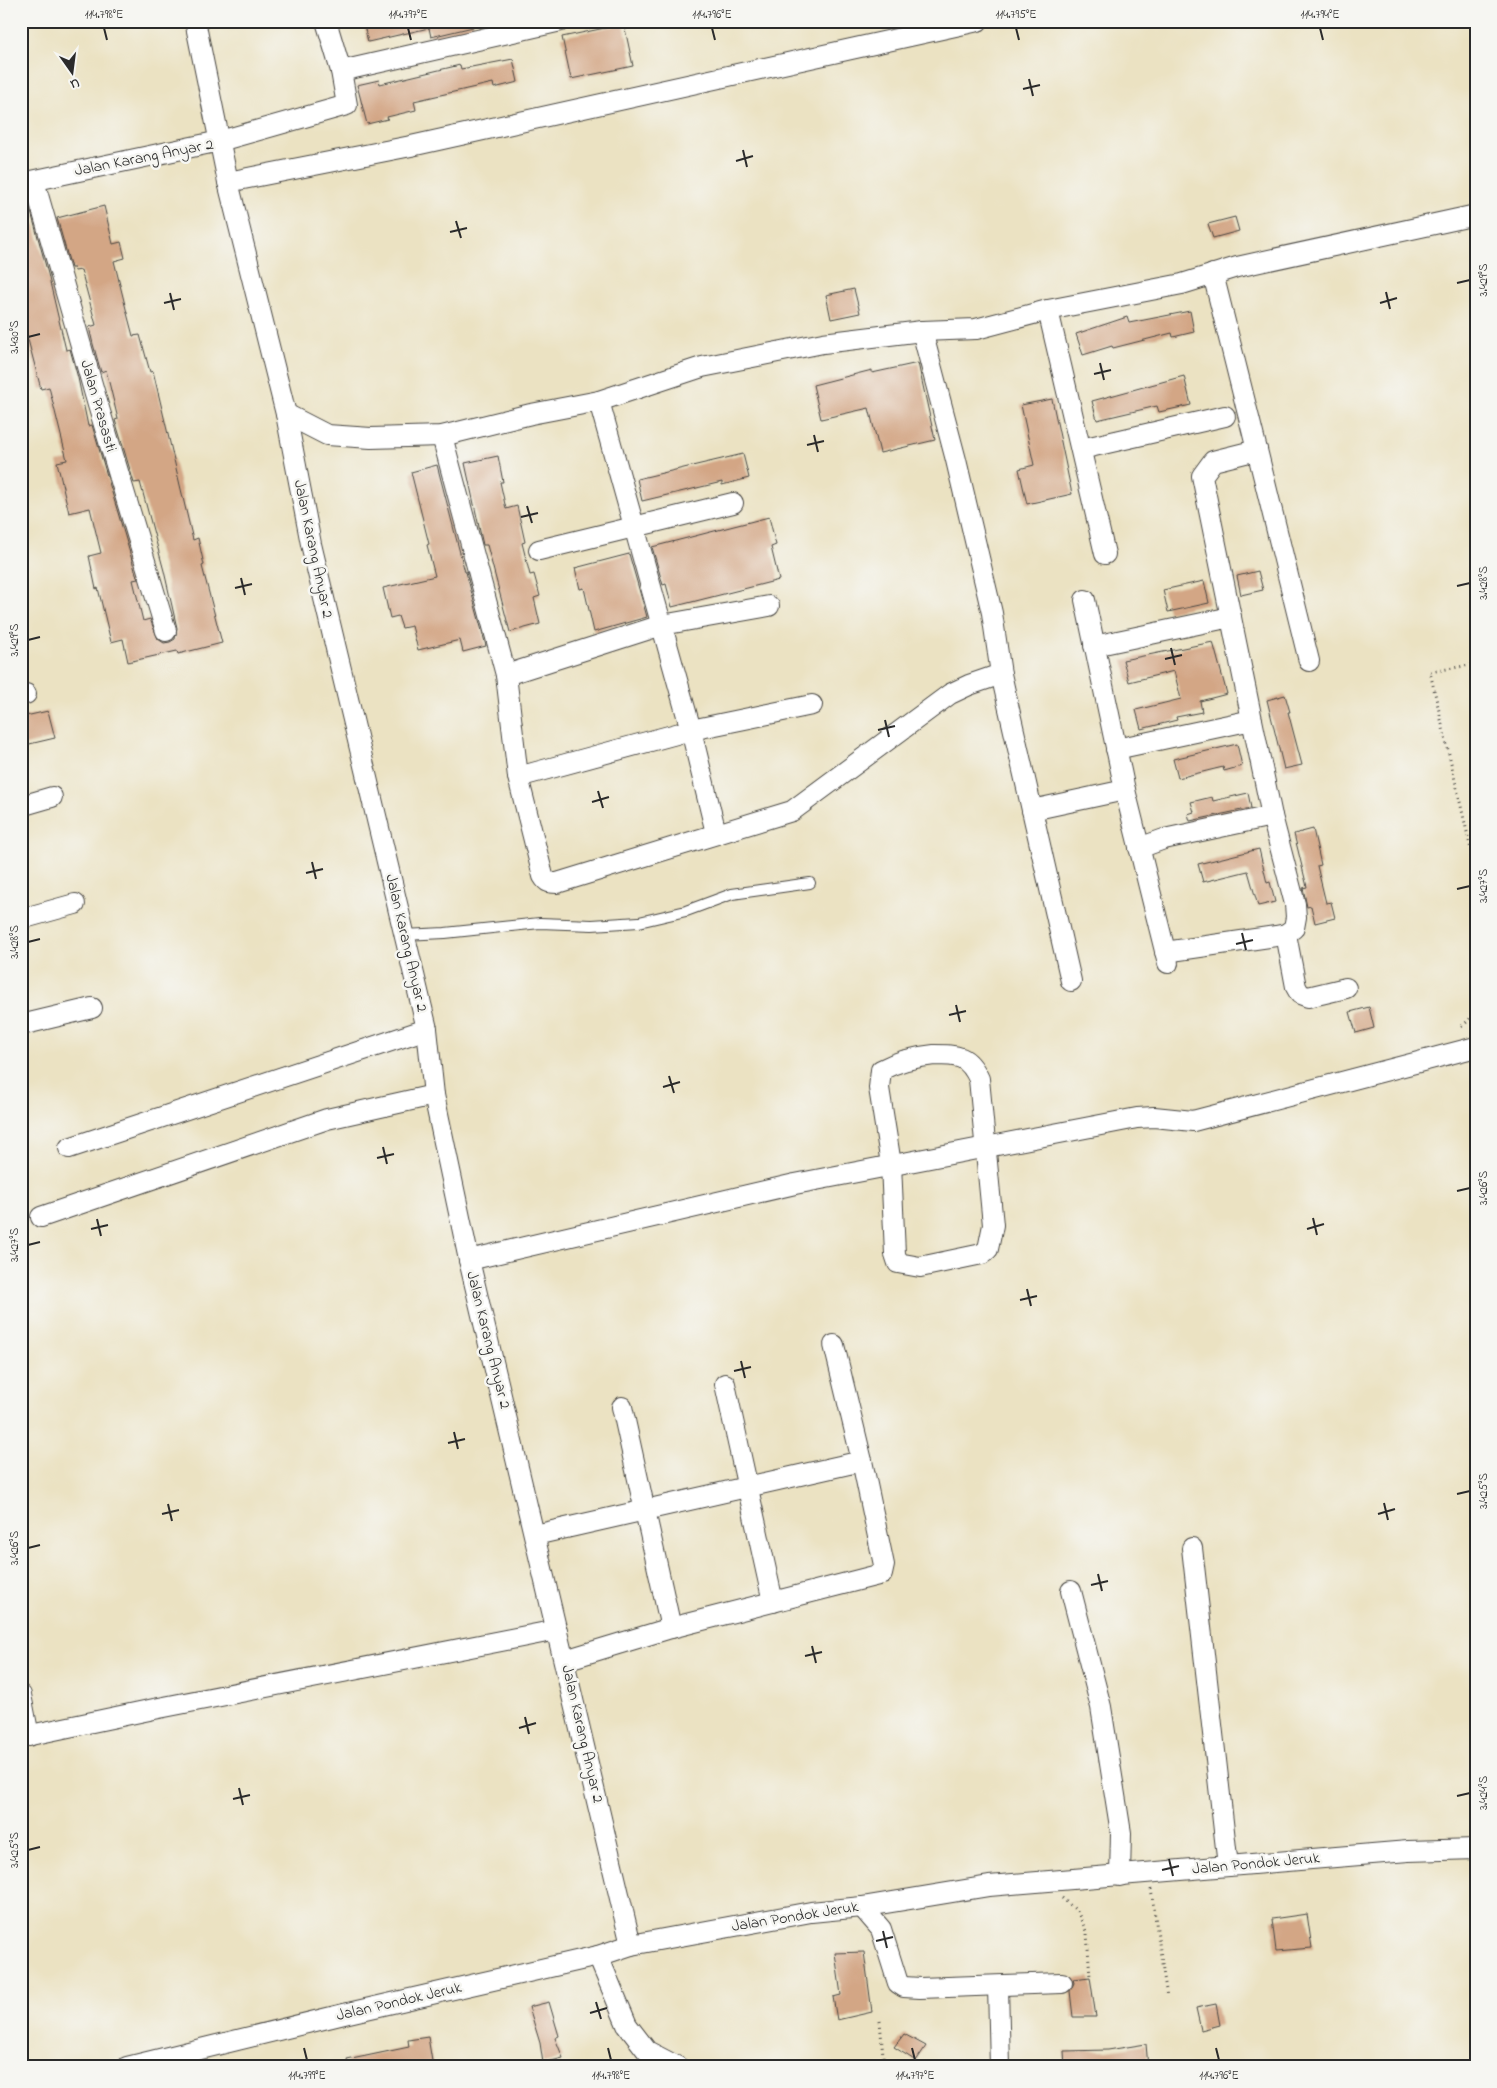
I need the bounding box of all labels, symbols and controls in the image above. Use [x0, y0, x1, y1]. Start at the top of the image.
text: 114.798°E [85, 6, 123, 24]
text: 114.797°E [388, 6, 428, 24]
text: 114.796°E [692, 6, 732, 24]
text: 114.795°E [996, 6, 1036, 24]
text: 114.794°E [1300, 6, 1340, 24]
north arrow [48, 48, 98, 98]
text: U [68, 72, 82, 94]
street label: Jalan Karang Anyar 2 [73, 133, 216, 183]
text: 3.429°S [1475, 263, 1493, 296]
text: 3.430°S [6, 320, 24, 354]
street label: Jalan Prasasti [73, 357, 123, 455]
street label: Jalan Karang Anyar 2 [287, 478, 339, 620]
text: 3.428°S [1475, 566, 1493, 600]
text: 3.429°S [6, 623, 24, 656]
text: 3.427°S [1475, 869, 1493, 903]
street label: Jalan Karang Anyar 2 [378, 872, 434, 1014]
text: 3.428°S [6, 925, 24, 959]
text: 3.426°S [1475, 1170, 1493, 1205]
text: 3.427°S [6, 1228, 24, 1262]
street label: Jalan Karang Anyar 2 [459, 1269, 517, 1411]
text: 3.425°S [1475, 1473, 1493, 1509]
text: 3.426°S [6, 1530, 24, 1565]
street label: Jalan Karang Anyar 2 [554, 1663, 610, 1805]
text: 3.424°S [1475, 1776, 1493, 1810]
text: 3.425°S [6, 1832, 24, 1868]
street label: Jalan Pondok Jeruk [1191, 1846, 1322, 1882]
street label: Jalan Pondok Jeruk [730, 1895, 861, 1939]
street label: Jalan Pondok Jeruk [334, 1976, 465, 2028]
text: 114.799°E [288, 2067, 326, 2085]
text: 114.798°E [592, 2067, 630, 2085]
text: 114.797°E [895, 2067, 935, 2085]
text: 114.796°E [1199, 2067, 1239, 2085]

